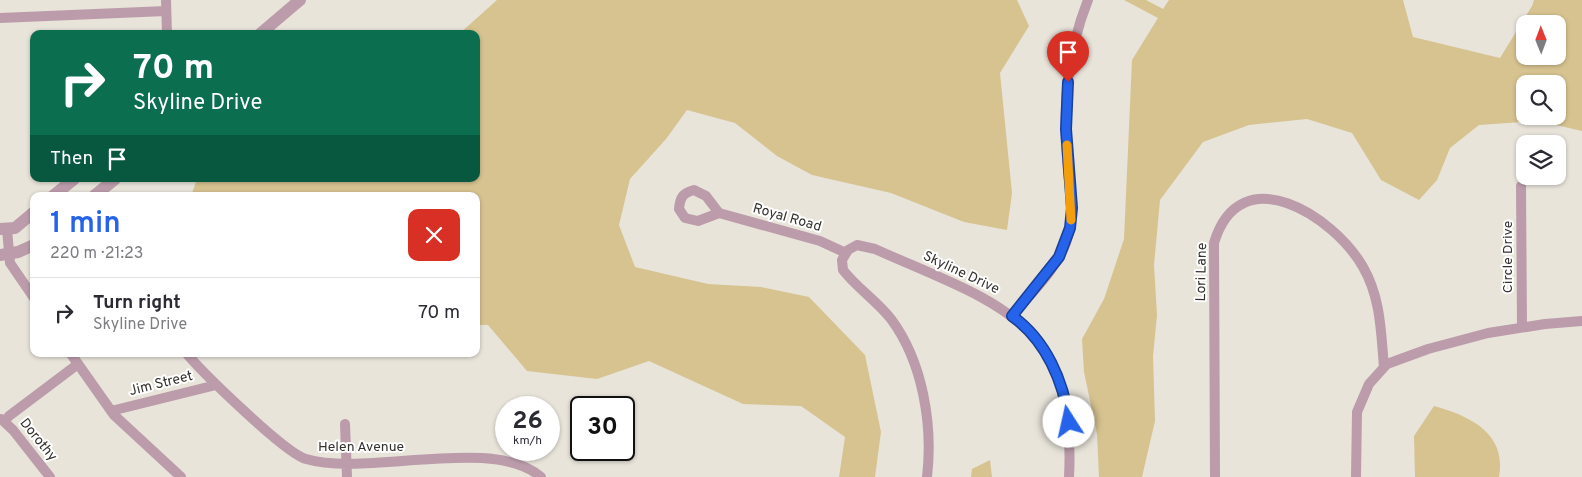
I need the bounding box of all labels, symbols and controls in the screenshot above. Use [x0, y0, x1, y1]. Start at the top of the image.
north arrow [1516, 15, 1566, 65]
map controls [1516, 15, 1566, 185]
pin [1047, 31, 1089, 82]
icon: arrive [1054, 38, 1082, 66]
text: 70 m [133, 47, 214, 91]
icon: right [50, 50, 115, 115]
button: search [1516, 75, 1566, 125]
text: Skyline Drive [133, 90, 262, 117]
button: layers [1516, 135, 1566, 185]
icon: arrive [103, 145, 131, 173]
text: Then [50, 147, 93, 171]
street label: Royal Road [751, 200, 823, 236]
text: 1 min [50, 206, 121, 243]
button: close [408, 209, 460, 261]
street label: Circle Drive [1500, 221, 1517, 293]
street label: Lori Lane [1193, 242, 1211, 302]
text: 220 m · 21:23 [50, 244, 143, 264]
street label: Skyline Drive [920, 248, 1002, 298]
text: Turn right [93, 291, 181, 315]
icon: right [50, 299, 78, 327]
text: 70 m [418, 301, 460, 325]
text: Skyline Drive [93, 315, 187, 335]
street label: Jim Street [127, 368, 195, 400]
position arrow [1042, 395, 1094, 447]
speed limit sign: 30 [570, 396, 635, 461]
text: 26 [512, 406, 543, 438]
street label: Dorothy [16, 415, 60, 465]
text: km/h [513, 433, 542, 449]
street label: Helen Avenue [318, 439, 404, 456]

